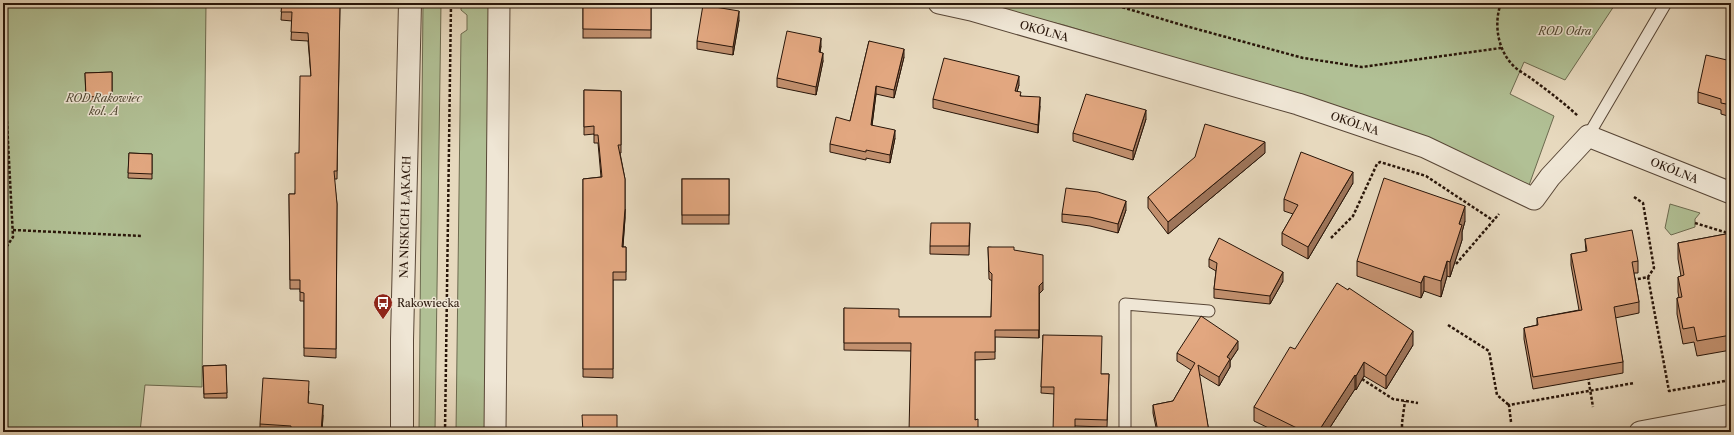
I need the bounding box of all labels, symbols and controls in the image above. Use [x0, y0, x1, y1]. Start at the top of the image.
street label: OKÓLNA [1018, 17, 1071, 45]
park label: ROD Odra [1537, 24, 1592, 38]
park label: ROD Rakowiec kol. A [65, 91, 142, 118]
street label: OKÓLNA [1329, 109, 1382, 138]
street label: OKÓLNA [1648, 155, 1701, 187]
street label: NA NISKICH ŁĄKACH [396, 156, 413, 279]
bus stop icon: Rakowiecka [372, 292, 394, 320]
place label: Rakowiecka [397, 296, 460, 310]

